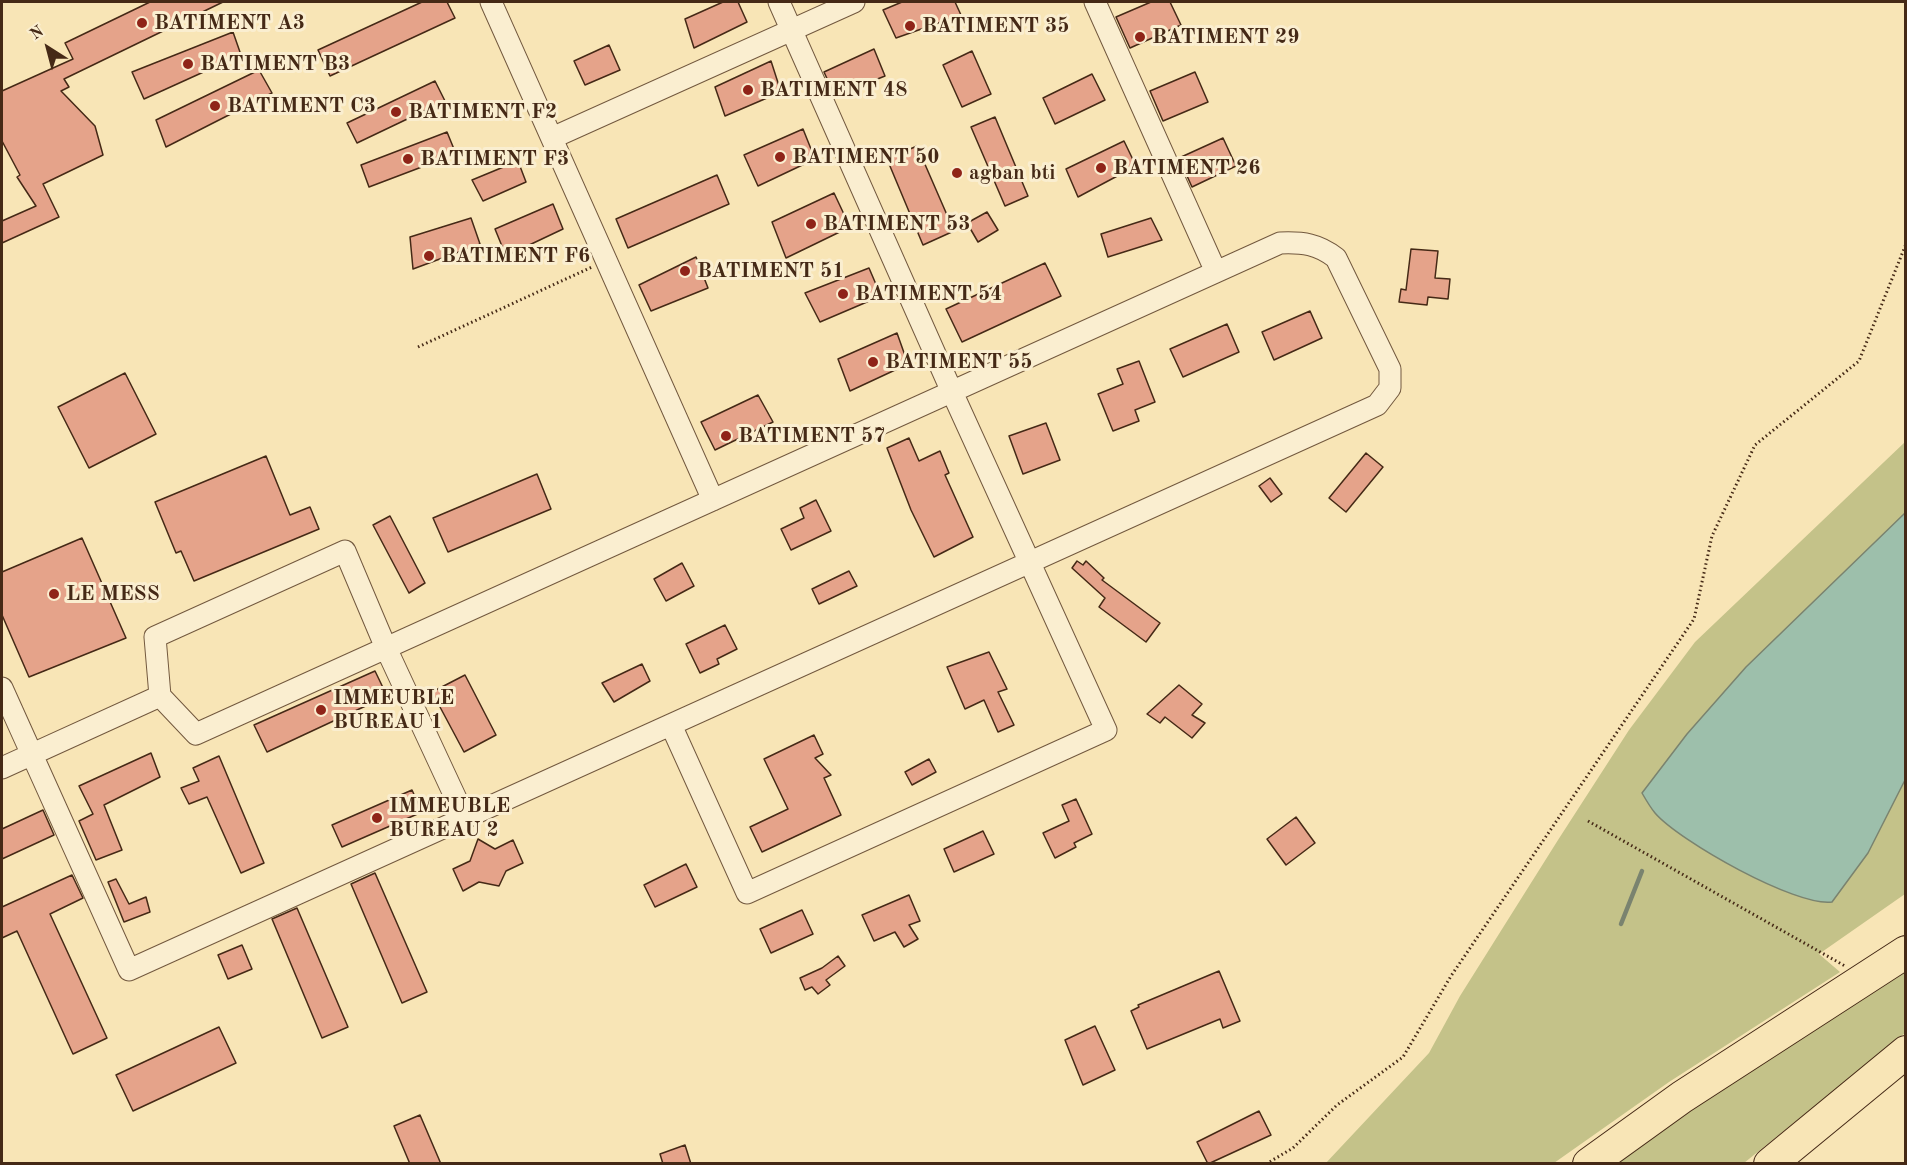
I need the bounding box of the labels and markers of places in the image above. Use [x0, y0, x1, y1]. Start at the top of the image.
place label: BATIMENT A3 [154, 10, 305, 36]
place label: BATIMENT 35 [922, 13, 1069, 39]
marker: BATIMENT A3 [135, 16, 149, 30]
marker: BATIMENT 35 [903, 19, 917, 33]
place label: BATIMENT 29 [1152, 24, 1299, 50]
marker: BATIMENT 29 [1133, 30, 1147, 44]
place label: BATIMENT B3 [200, 51, 350, 77]
marker: BATIMENT B3 [181, 57, 195, 71]
place label: BATIMENT 48 [760, 77, 907, 103]
marker: BATIMENT 48 [741, 83, 755, 97]
place label: BATIMENT C3 [227, 93, 376, 119]
marker: BATIMENT C3 [208, 99, 222, 113]
place label: BATIMENT F2 [408, 99, 557, 125]
marker: BATIMENT F2 [389, 105, 403, 119]
place label: BATIMENT 50 [792, 144, 939, 170]
place label: BATIMENT F3 [420, 146, 569, 172]
marker: BATIMENT 50 [773, 150, 787, 164]
marker: BATIMENT F3 [401, 152, 415, 166]
place label: BATIMENT 26 [1113, 155, 1260, 181]
place label: agban bti [969, 160, 1056, 186]
marker: BATIMENT 26 [1094, 161, 1108, 175]
marker: agban bti [950, 166, 964, 180]
place label: BATIMENT 53 [823, 211, 970, 237]
marker: BATIMENT 53 [804, 217, 818, 231]
place label: BATIMENT F6 [441, 243, 590, 269]
marker: BATIMENT F6 [422, 249, 436, 263]
place label: BATIMENT 51 [697, 258, 844, 284]
marker: BATIMENT 51 [678, 264, 692, 278]
place label: BATIMENT 54 [855, 281, 1002, 307]
marker: BATIMENT 54 [836, 287, 850, 301]
place label: BATIMENT 55 [885, 349, 1032, 375]
marker: BATIMENT 55 [866, 355, 880, 369]
place label: BATIMENT 57 [738, 423, 885, 449]
marker: BATIMENT 57 [719, 429, 733, 443]
place label: LE MESS [66, 581, 160, 607]
marker: LE MESS [47, 587, 61, 601]
place label: IMMEUBLE BUREAU 1 [333, 685, 454, 735]
marker: IMMEUBLE BUREAU 1 [314, 703, 328, 717]
place label: IMMEUBLE BUREAU 2 [389, 793, 510, 843]
marker: IMMEUBLE BUREAU 2 [370, 811, 384, 825]

